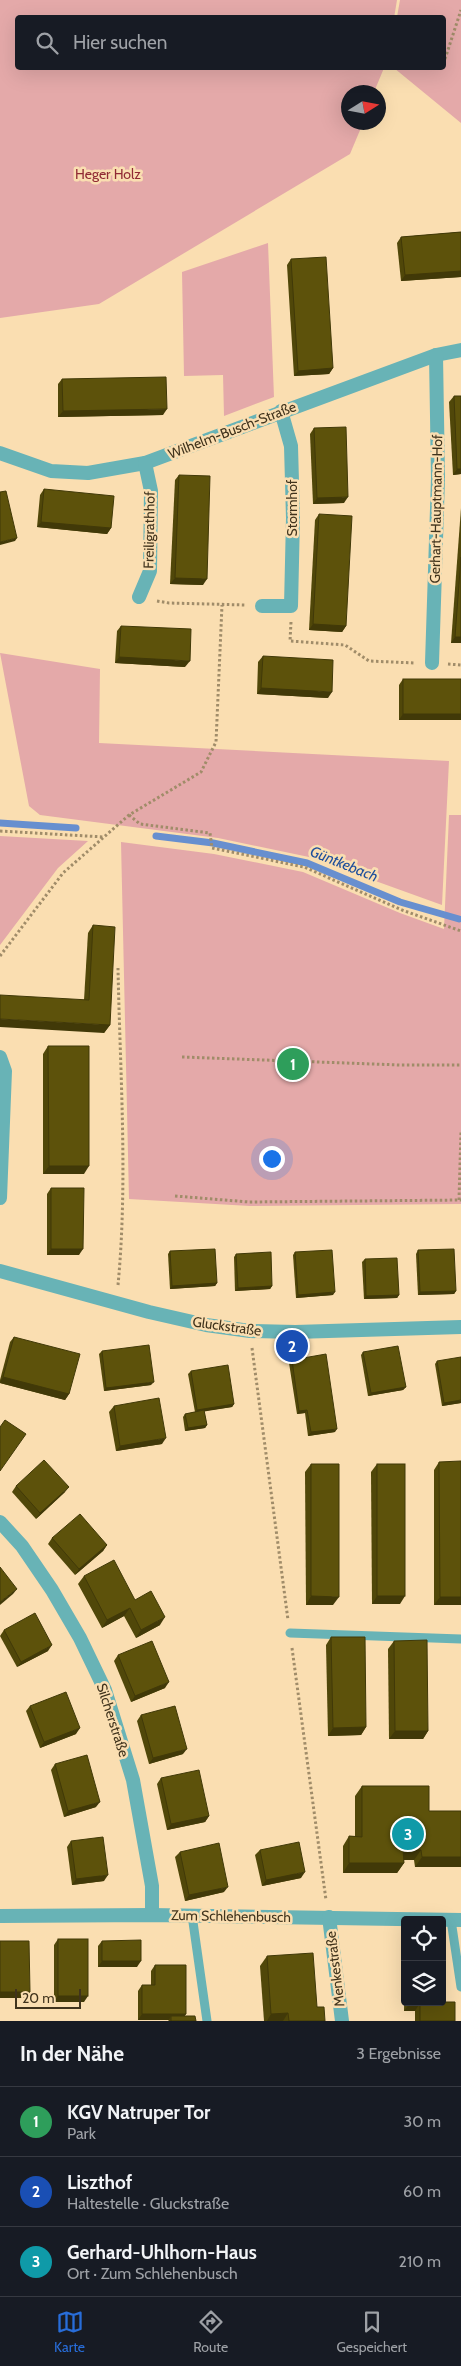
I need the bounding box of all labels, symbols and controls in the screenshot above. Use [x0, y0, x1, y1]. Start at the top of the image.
search box [15, 15, 446, 70]
icon: search [33, 29, 61, 57]
text: Hier suchen [73, 31, 167, 54]
north arrow [341, 85, 386, 130]
park label: Heger Holz [75, 165, 141, 183]
street label: Wilhelm-Busch-Straße [165, 397, 299, 463]
street label: Gerhart-Hauptmann-Hof [426, 434, 446, 584]
street label: Stormhof [283, 479, 301, 536]
street label: Freiligrathhof [139, 491, 159, 569]
water label: Güntkebach [307, 842, 381, 886]
pin: 1 [277, 1045, 309, 1083]
your location [259, 1146, 285, 1172]
street label: Gluckstraße [191, 1312, 263, 1340]
pin: 2 [276, 1327, 308, 1365]
street label: Silcherstraße [93, 1681, 133, 1759]
pin: 3 [392, 1815, 424, 1853]
street label: Zum Schlehenbusch [171, 1906, 291, 1926]
map controls [401, 1916, 446, 2006]
button: locate [401, 1916, 446, 1961]
street label: Menkestraße [321, 1930, 349, 2008]
button: layers [401, 1961, 446, 2006]
scale bar [15, 1986, 81, 2009]
text: 20 m [22, 1989, 55, 2007]
text: In der Nähe [20, 2041, 124, 2066]
text: 3 Ergebnisse [356, 2044, 441, 2063]
text: KGV Natruper Tor [67, 2101, 210, 2124]
text: 1 [33, 2112, 39, 2131]
text: 30 m [404, 2112, 441, 2131]
text: Park [67, 2124, 96, 2143]
text: Liszthof [67, 2171, 132, 2194]
text: 2 [32, 2182, 40, 2201]
text: 60 m [403, 2182, 441, 2201]
text: Haltestelle · Gluckstraße [67, 2194, 229, 2213]
text: Gerhard-Uhlhorn-Haus [67, 2241, 257, 2264]
text: 3 [32, 2252, 40, 2271]
text: 210 m [399, 2252, 441, 2271]
text: Ort · Zum Schlehenbusch [67, 2264, 238, 2283]
tab: Karte [54, 2308, 85, 2356]
tab: Route [193, 2308, 228, 2356]
tab: Gespeichert [336, 2308, 407, 2356]

